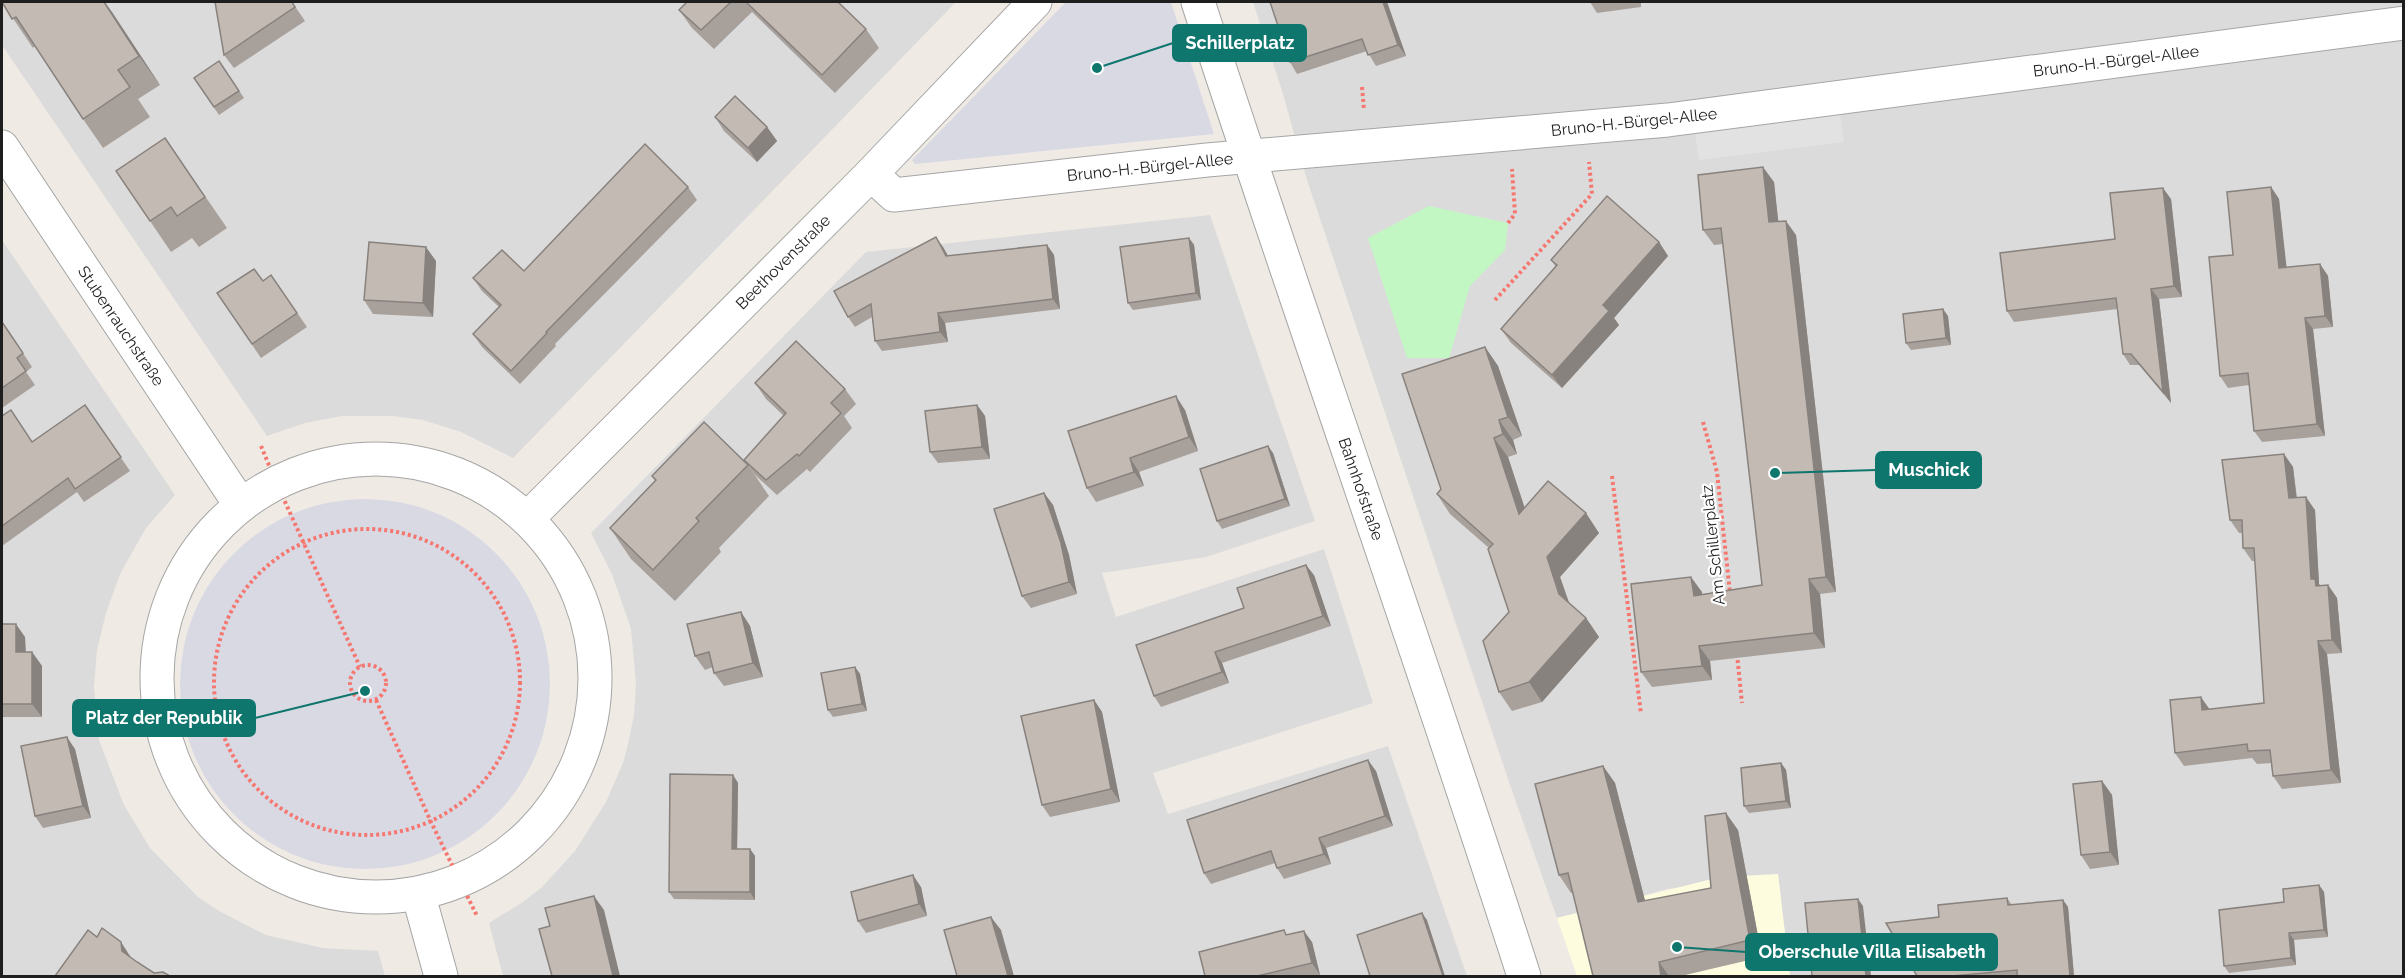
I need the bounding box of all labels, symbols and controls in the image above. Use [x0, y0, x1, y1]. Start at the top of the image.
callout: Schillerplatz [1173, 25, 1306, 61]
text: Schillerplatz [1186, 32, 1295, 53]
street label: Bruno-H.-Bürgel-Allee [2032, 41, 2200, 81]
street label: Bruno-H.-Bürgel-Allee [1550, 104, 1718, 140]
street label: Bruno-H.-Bürgel-Allee [1066, 149, 1234, 185]
street label: Beethovenstraße [732, 211, 834, 313]
street label: Stubenrauchstraße [74, 262, 168, 390]
street label: Bahnhofstraße [1334, 435, 1388, 543]
callout: Muschick [1876, 452, 1981, 488]
text: Muschick [1888, 459, 1971, 480]
street label: Am Schillerplatz [1697, 484, 1729, 606]
callout: Platz der Republik [73, 700, 255, 736]
text: Platz der Republik [85, 707, 244, 728]
callout: Oberschule Villa Elisabeth [1746, 934, 1997, 970]
text: Oberschule Villa Elisabeth [1758, 941, 1986, 962]

